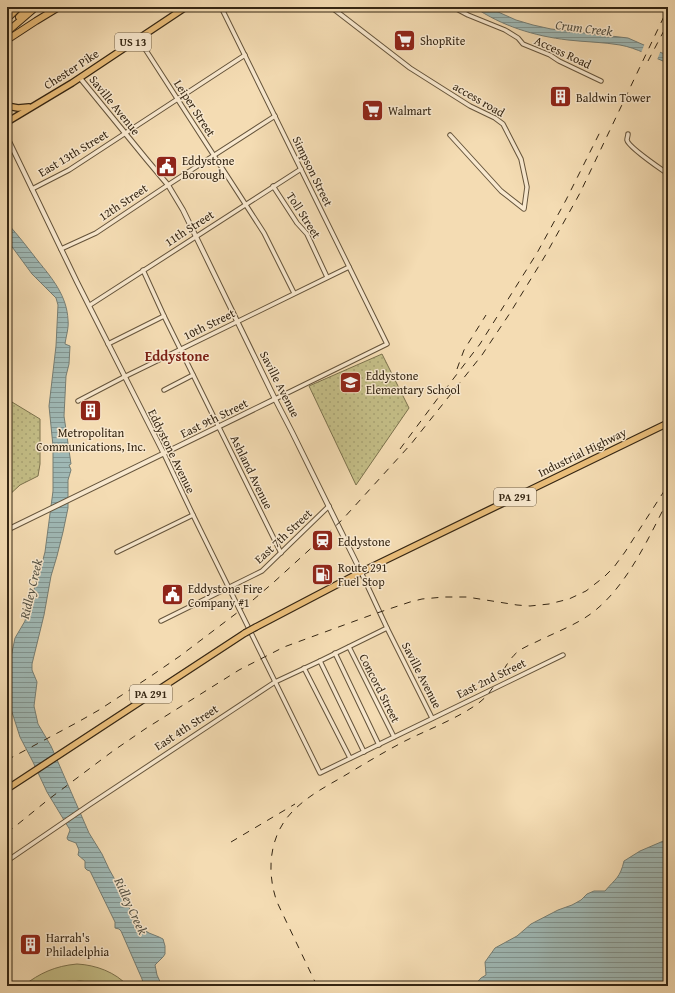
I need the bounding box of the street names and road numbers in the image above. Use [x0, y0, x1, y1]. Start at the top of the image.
street label: Access Road [532, 31, 595, 73]
road number: US 13 [115, 33, 151, 51]
street label: Chester Pike [40, 45, 102, 93]
street label: Saville Avenue [86, 71, 145, 139]
street label: Leiper Street [170, 76, 220, 140]
street label: access road [450, 77, 508, 121]
street label: East 13th Street [35, 125, 112, 181]
street label: Simpson Street [289, 133, 338, 210]
street label: 12th Street [95, 179, 151, 225]
street label: Toll Street [283, 189, 326, 242]
street label: 11th Street [161, 205, 218, 250]
street label: 10th Street [180, 304, 238, 344]
street label: Saville Avenue [256, 348, 304, 421]
street label: East 9th Street [177, 394, 251, 442]
street label: Eddystone Avenue [144, 406, 200, 496]
street label: Industrial Highway [535, 423, 629, 481]
street label: Ashland Avenue [227, 432, 277, 512]
road number: PA 291 [494, 488, 536, 506]
street label: East 7th Street [250, 504, 316, 567]
street label: Saville Avenue [398, 639, 446, 712]
street label: Concord Street [355, 651, 405, 726]
street label: East 2nd Street [453, 654, 529, 702]
road number: PA 291 [130, 685, 172, 703]
street label: East 4th Street [151, 700, 222, 754]

